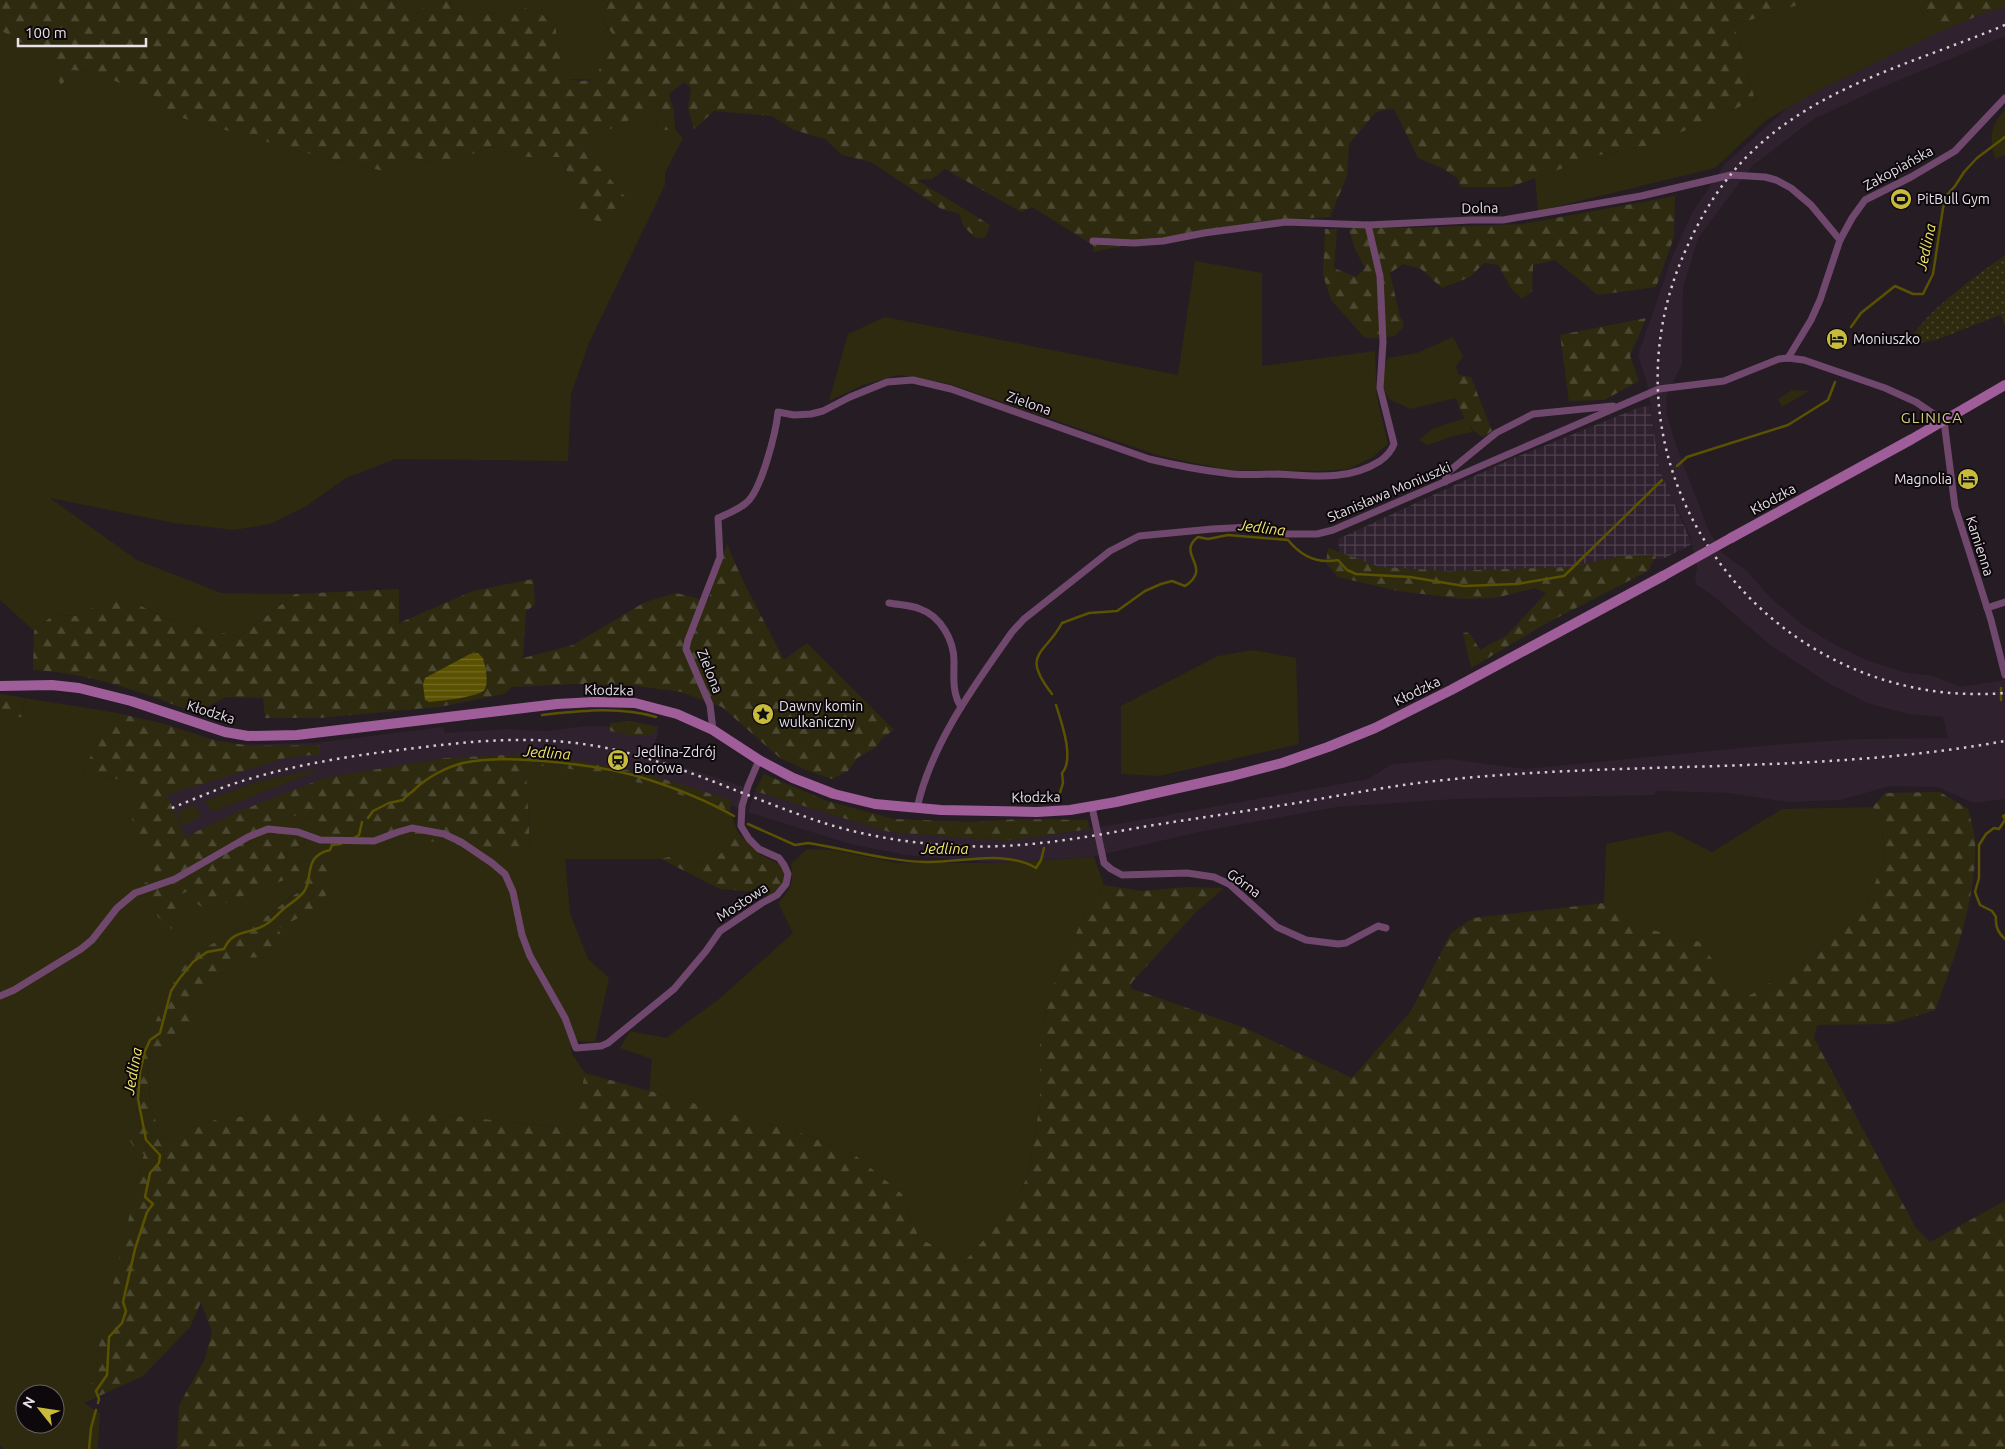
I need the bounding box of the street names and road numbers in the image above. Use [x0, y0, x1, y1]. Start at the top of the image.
street label: Zakopiańska [1860, 142, 1936, 194]
street label: Dolna [1461, 200, 1499, 216]
street label: Zielona [1005, 388, 1053, 418]
street label: Stanisława Moniuszki [1325, 459, 1453, 525]
street label: Kłodzka [1748, 480, 1798, 518]
street label: Kamienna [1963, 514, 1997, 578]
street label: Zielona [694, 647, 726, 695]
street label: Kłodzka [1391, 673, 1443, 709]
street label: Kłodzka [584, 682, 634, 698]
street label: Kłodzka [185, 697, 237, 727]
street label: Kłodzka [1011, 789, 1061, 805]
street label: Górna [1224, 865, 1264, 901]
street label: Mostowa [713, 879, 771, 925]

